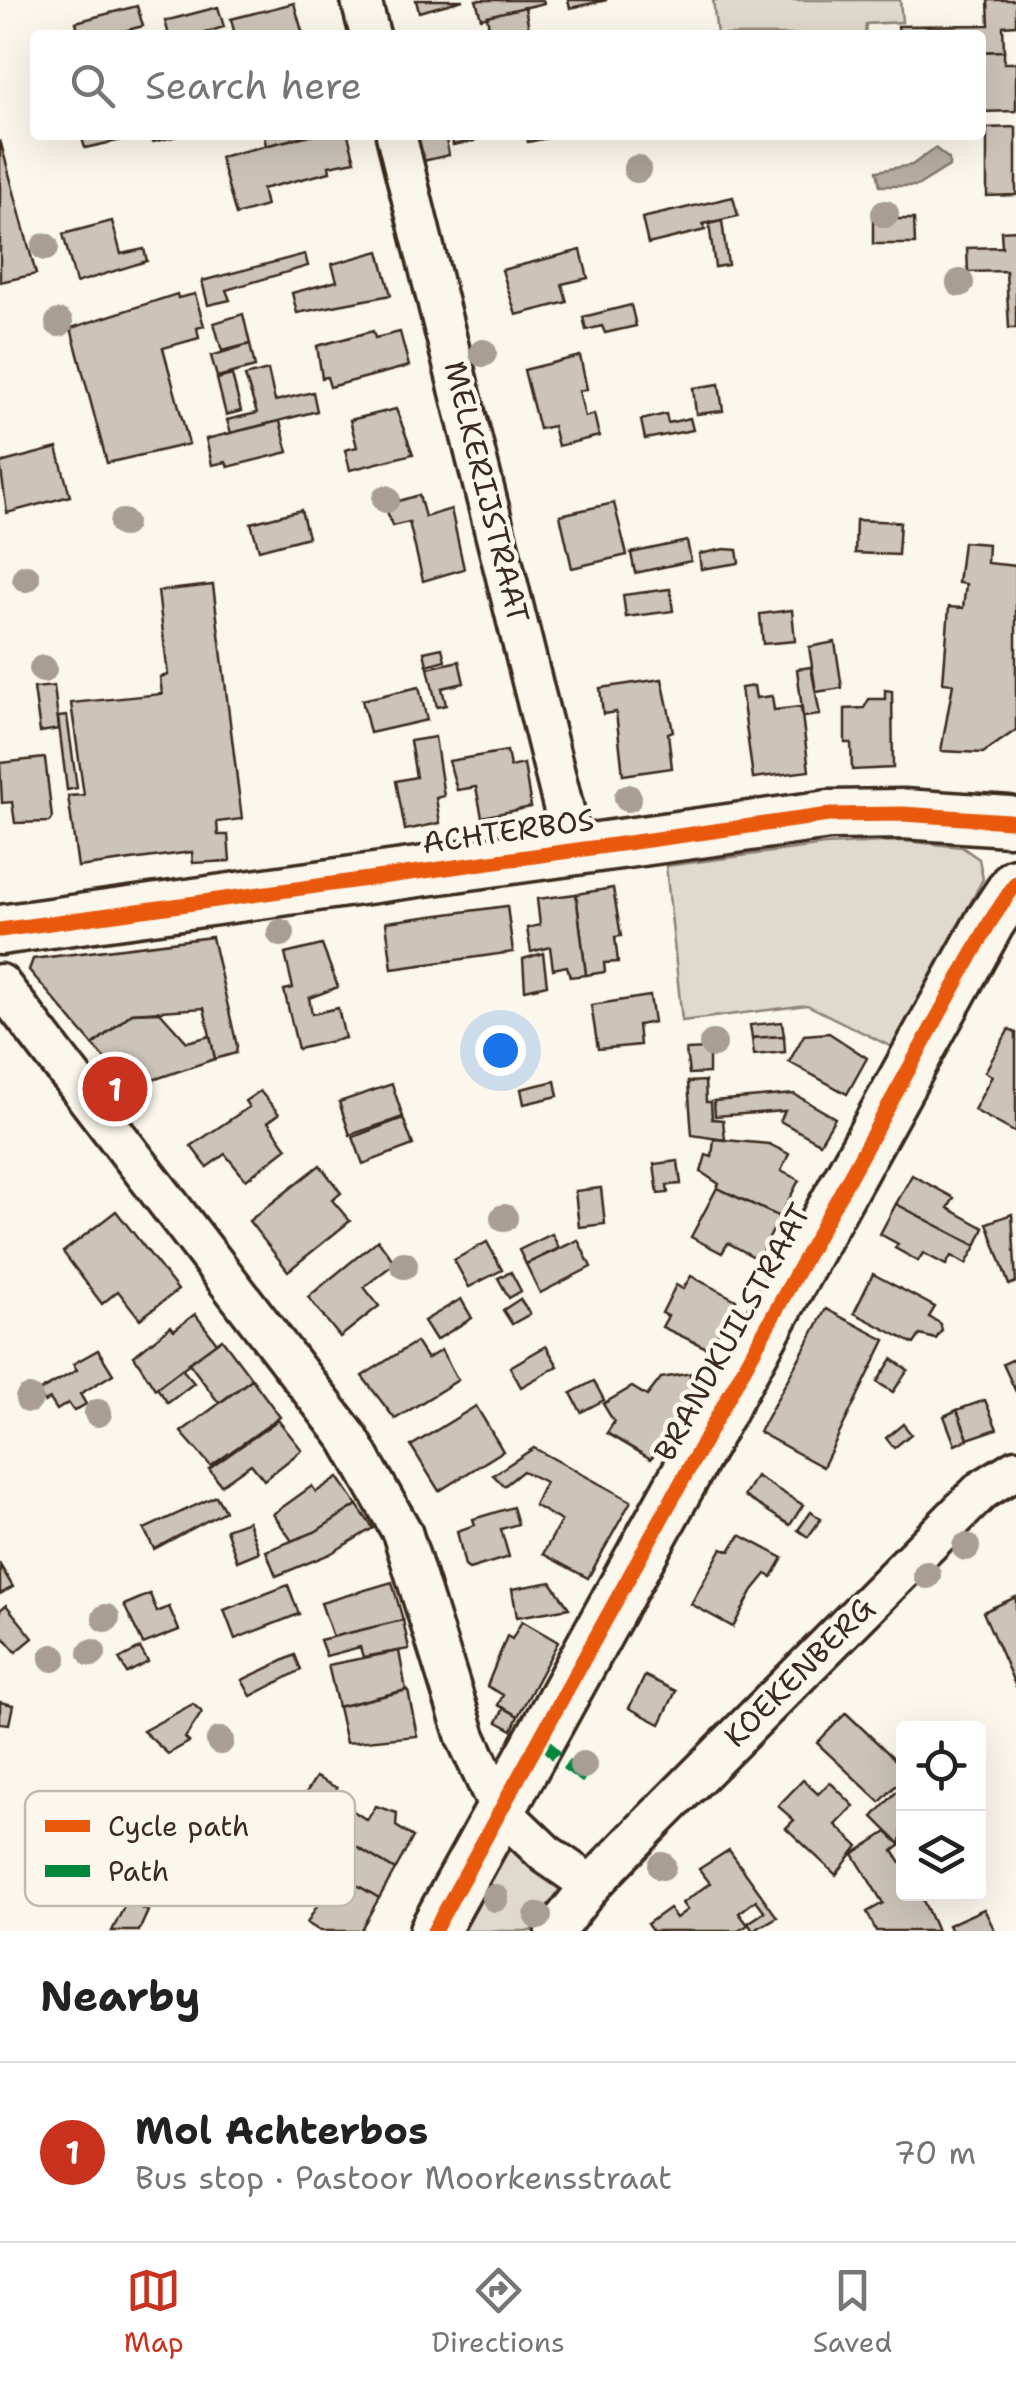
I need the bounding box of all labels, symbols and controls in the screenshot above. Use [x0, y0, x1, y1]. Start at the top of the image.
search box [30, 30, 986, 140]
icon: search [65, 58, 120, 113]
text: Search here [145, 60, 362, 111]
street label: MELKERIJSTRAAT [435, 357, 539, 627]
street label: ACHTERBOS [419, 799, 597, 863]
your location [475, 1025, 526, 1076]
pin: 1 [82, 1052, 148, 1126]
street label: BRANDKUILSTRAAT [644, 1196, 820, 1468]
street label: KOEKENBERG [715, 1588, 883, 1756]
map controls [896, 1721, 986, 1901]
button: locate [896, 1721, 986, 1811]
legend [25, 1791, 355, 1906]
text: Cycle path [108, 1807, 250, 1845]
button: layers [896, 1811, 986, 1901]
text: Path [108, 1852, 169, 1890]
text: Nearby [40, 1968, 200, 2024]
text: Mol Achterbos [135, 2105, 428, 2156]
text: 1 [65, 2131, 80, 2174]
text: 70 m [893, 2131, 976, 2174]
text: Bus stop · Pastoor Moorkensstraat [135, 2156, 672, 2199]
tab: Map [124, 2263, 184, 2361]
tab: Directions [431, 2263, 565, 2361]
tab: Saved [813, 2263, 892, 2361]

